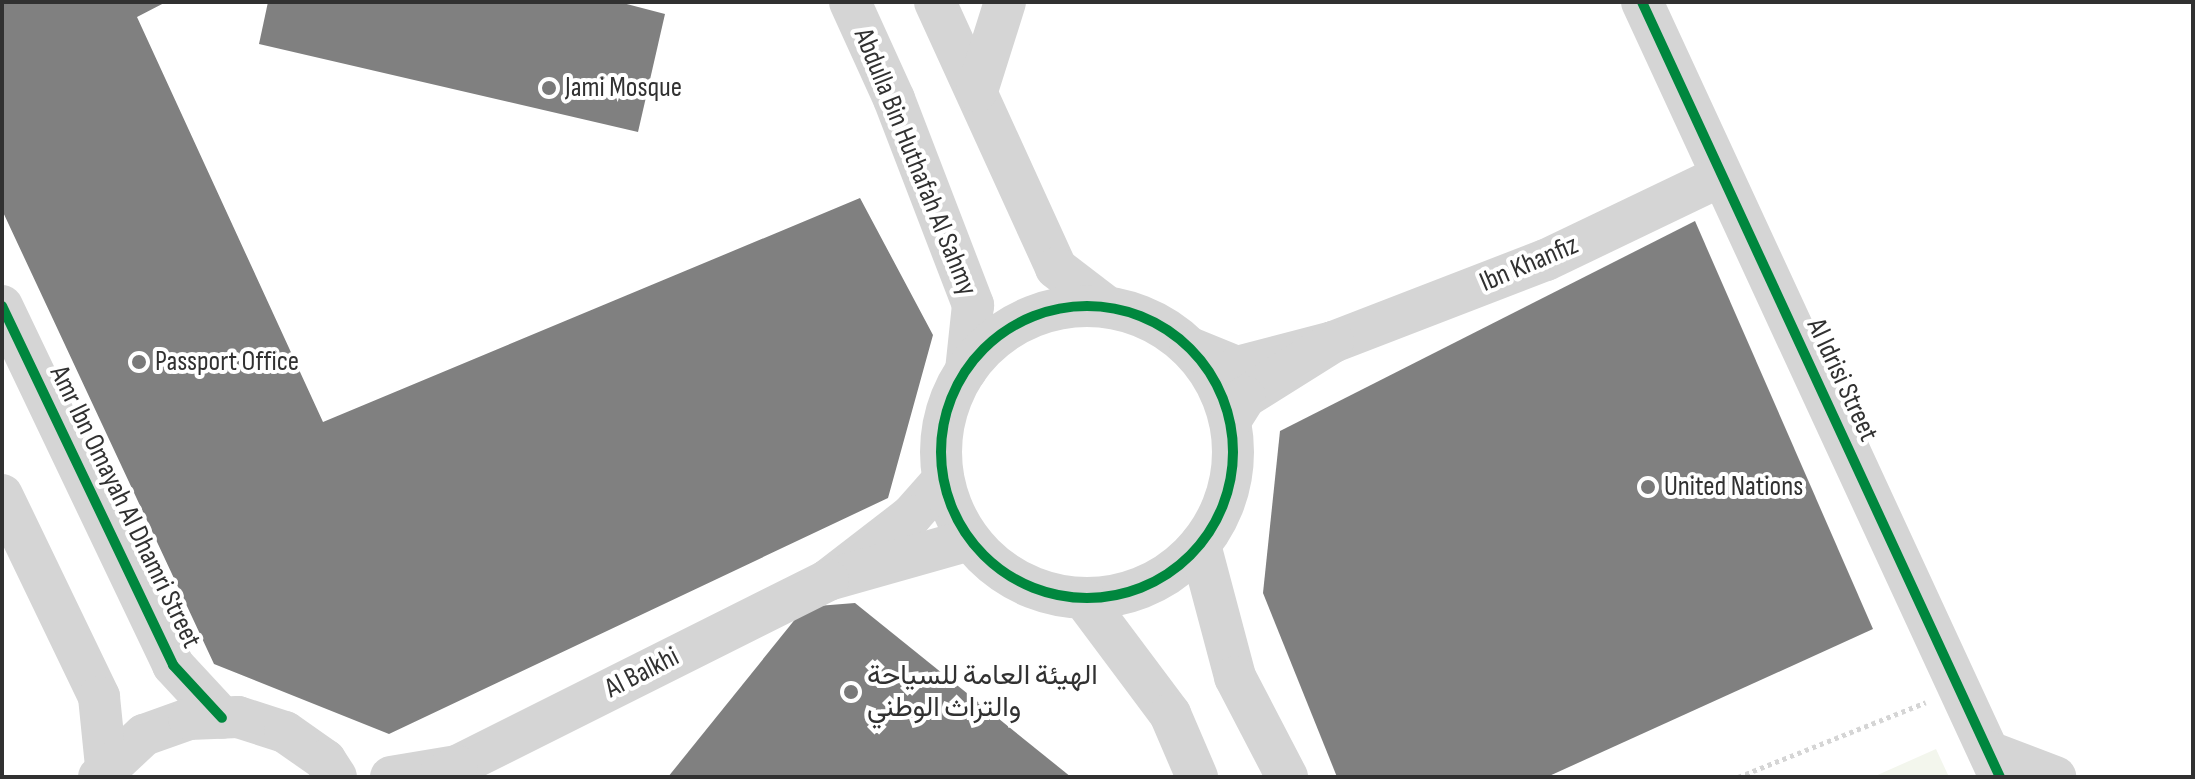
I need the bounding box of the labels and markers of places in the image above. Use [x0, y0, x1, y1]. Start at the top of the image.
place label: Jami Mosque [565, 71, 682, 105]
marker: Jami Mosque [540, 79, 558, 97]
place label: Passport Office [155, 345, 299, 379]
marker: Passport Office [130, 353, 148, 371]
place label: United Nations [1664, 470, 1803, 504]
marker: United Nations [1639, 478, 1657, 496]
place label: الهيئة العامة للسياحة والتراث الوطني [867, 659, 1098, 725]
marker: الهيئة العامة للسياحة والتراث الوطني [842, 683, 860, 701]

